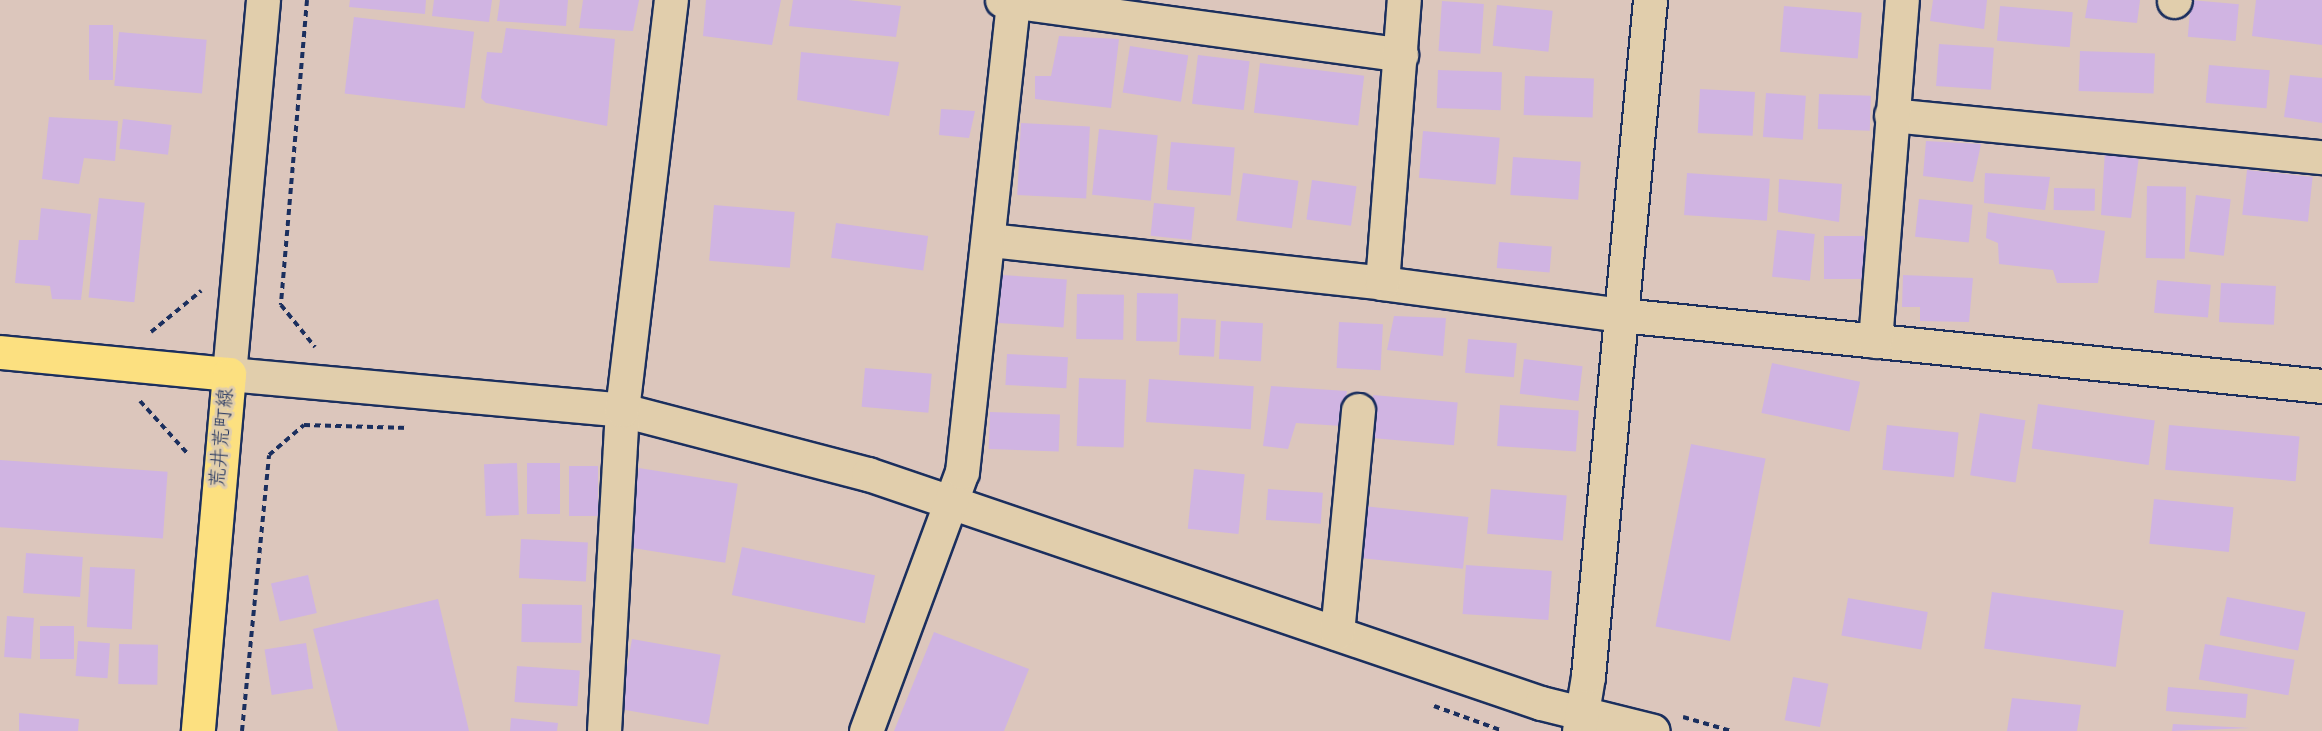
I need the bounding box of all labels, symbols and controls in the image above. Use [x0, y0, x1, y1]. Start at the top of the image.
street label: 荒井荒町線 [207, 387, 239, 489]

